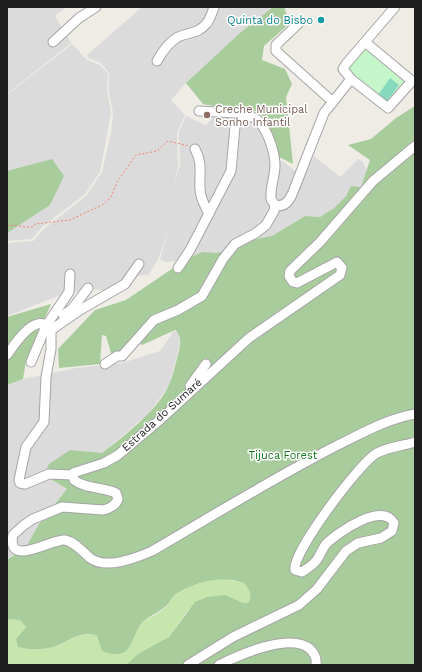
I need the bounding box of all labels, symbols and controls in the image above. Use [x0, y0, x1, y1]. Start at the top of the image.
place label: Quinta do Bisbo [227, 14, 313, 27]
marker: Quinta do Bisbo [316, 15, 326, 25]
place label: Creche Municipal Sonho Infantil [215, 103, 308, 129]
marker: Creche Municipal Sonho Infantil [202, 110, 212, 120]
street label: Estrada do Sumaré [119, 376, 205, 454]
park label: Tijuca Forest [249, 449, 318, 462]

